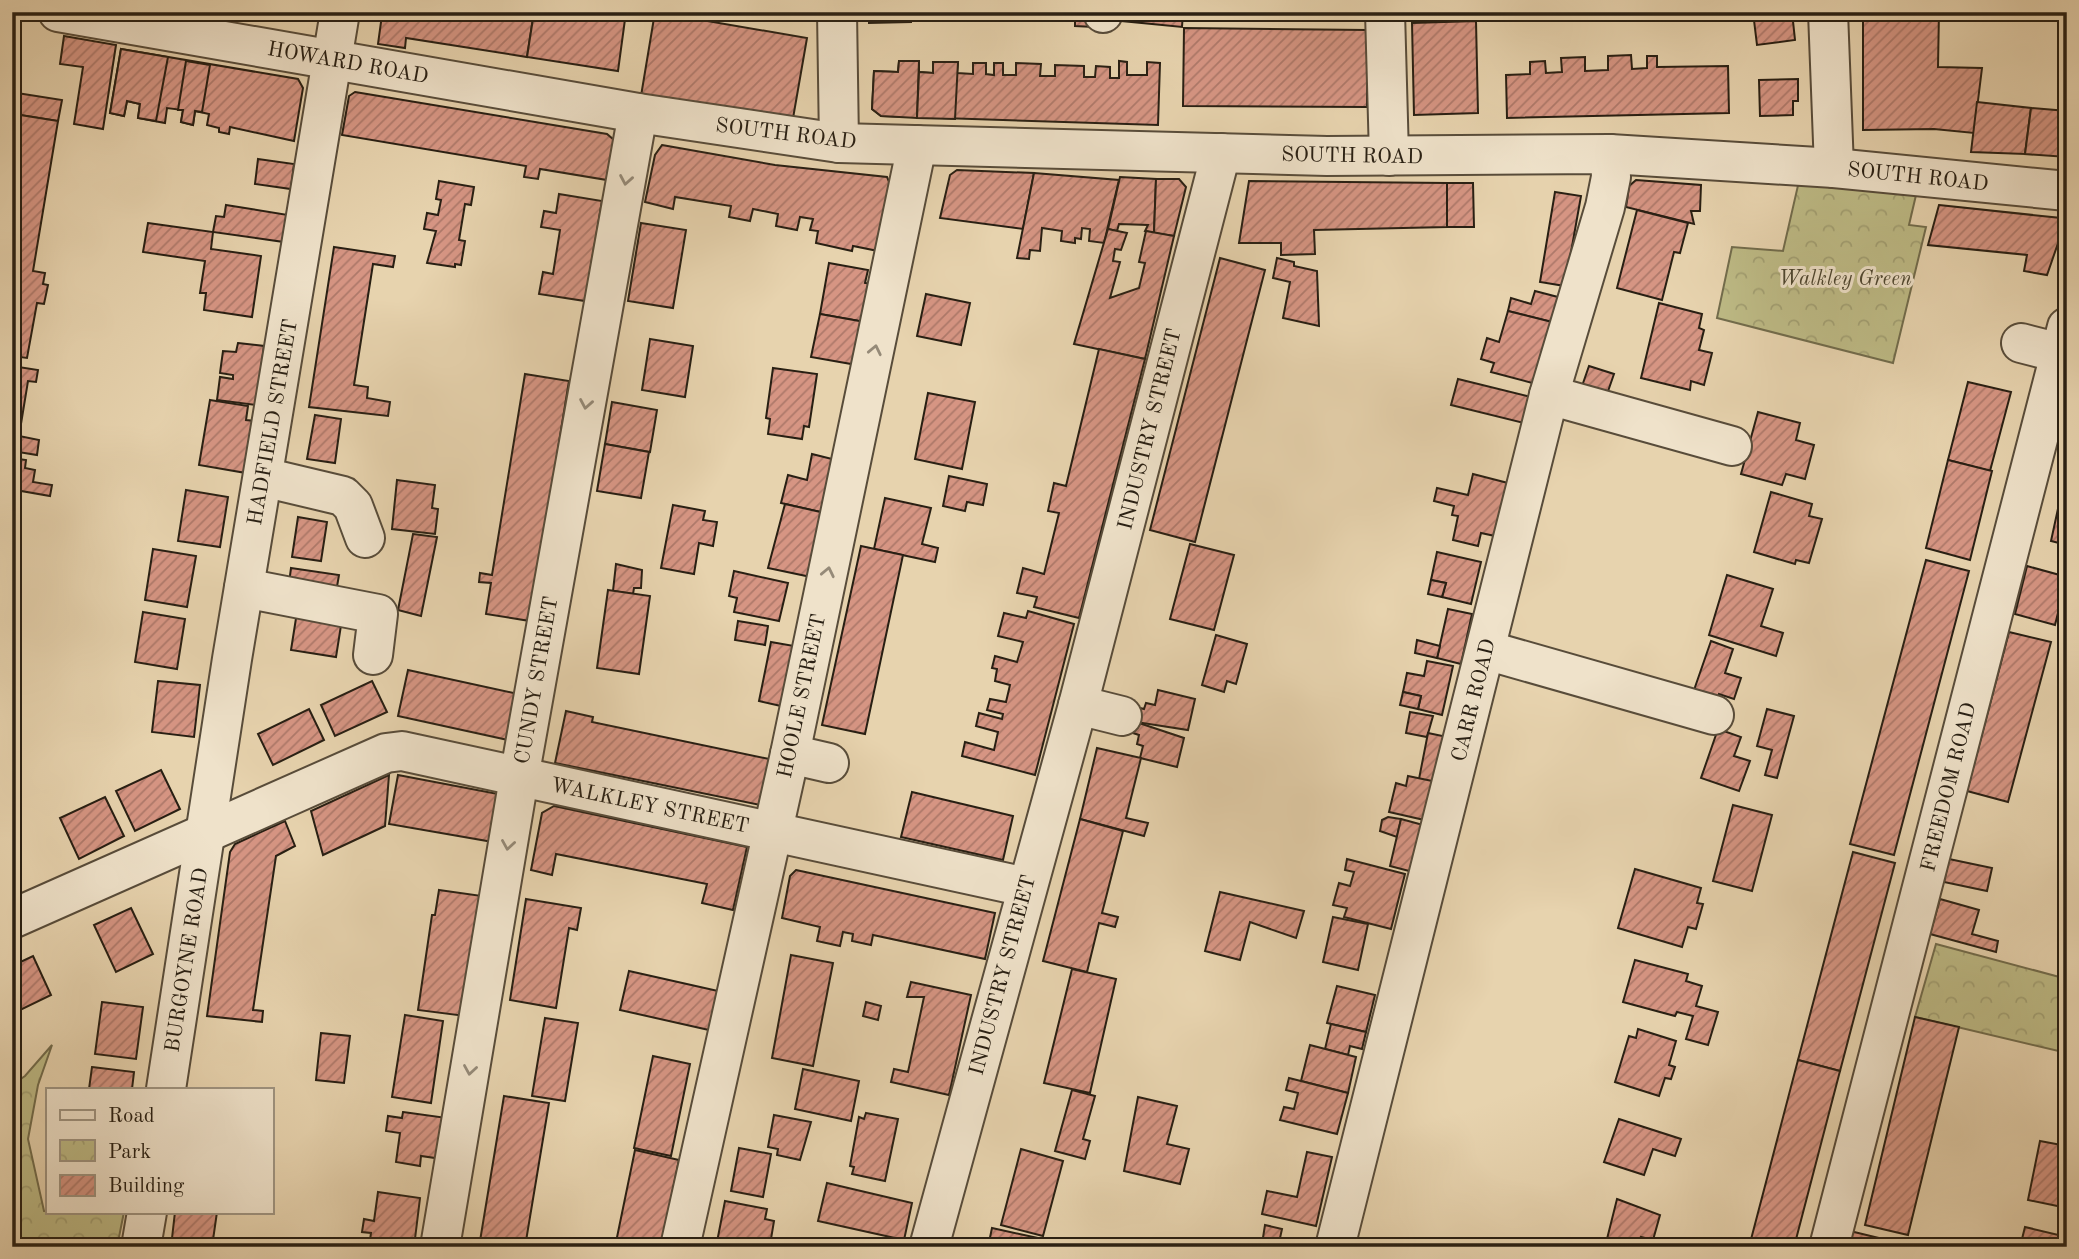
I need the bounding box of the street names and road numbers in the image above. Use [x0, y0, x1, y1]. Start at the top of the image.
street label: HOWARD ROAD [266, 39, 430, 88]
street label: SOUTH ROAD [714, 115, 857, 154]
street label: SOUTH ROAD [1281, 145, 1423, 168]
street label: SOUTH ROAD [1846, 160, 1989, 195]
street label: HADFIELD STREET [245, 317, 302, 527]
street label: INDUSTRY STREET [1115, 327, 1186, 532]
street label: CUNDY STREET [512, 595, 563, 766]
street label: HOOLE STREET [775, 612, 830, 780]
street label: CARR ROAD [1449, 637, 1500, 764]
street label: FREEDOM ROAD [1918, 701, 1981, 874]
street label: WALKLEY STREET [549, 775, 751, 838]
street label: BURGOYNE ROAD [163, 866, 212, 1054]
street label: INDUSTRY STREET [967, 873, 1040, 1078]

